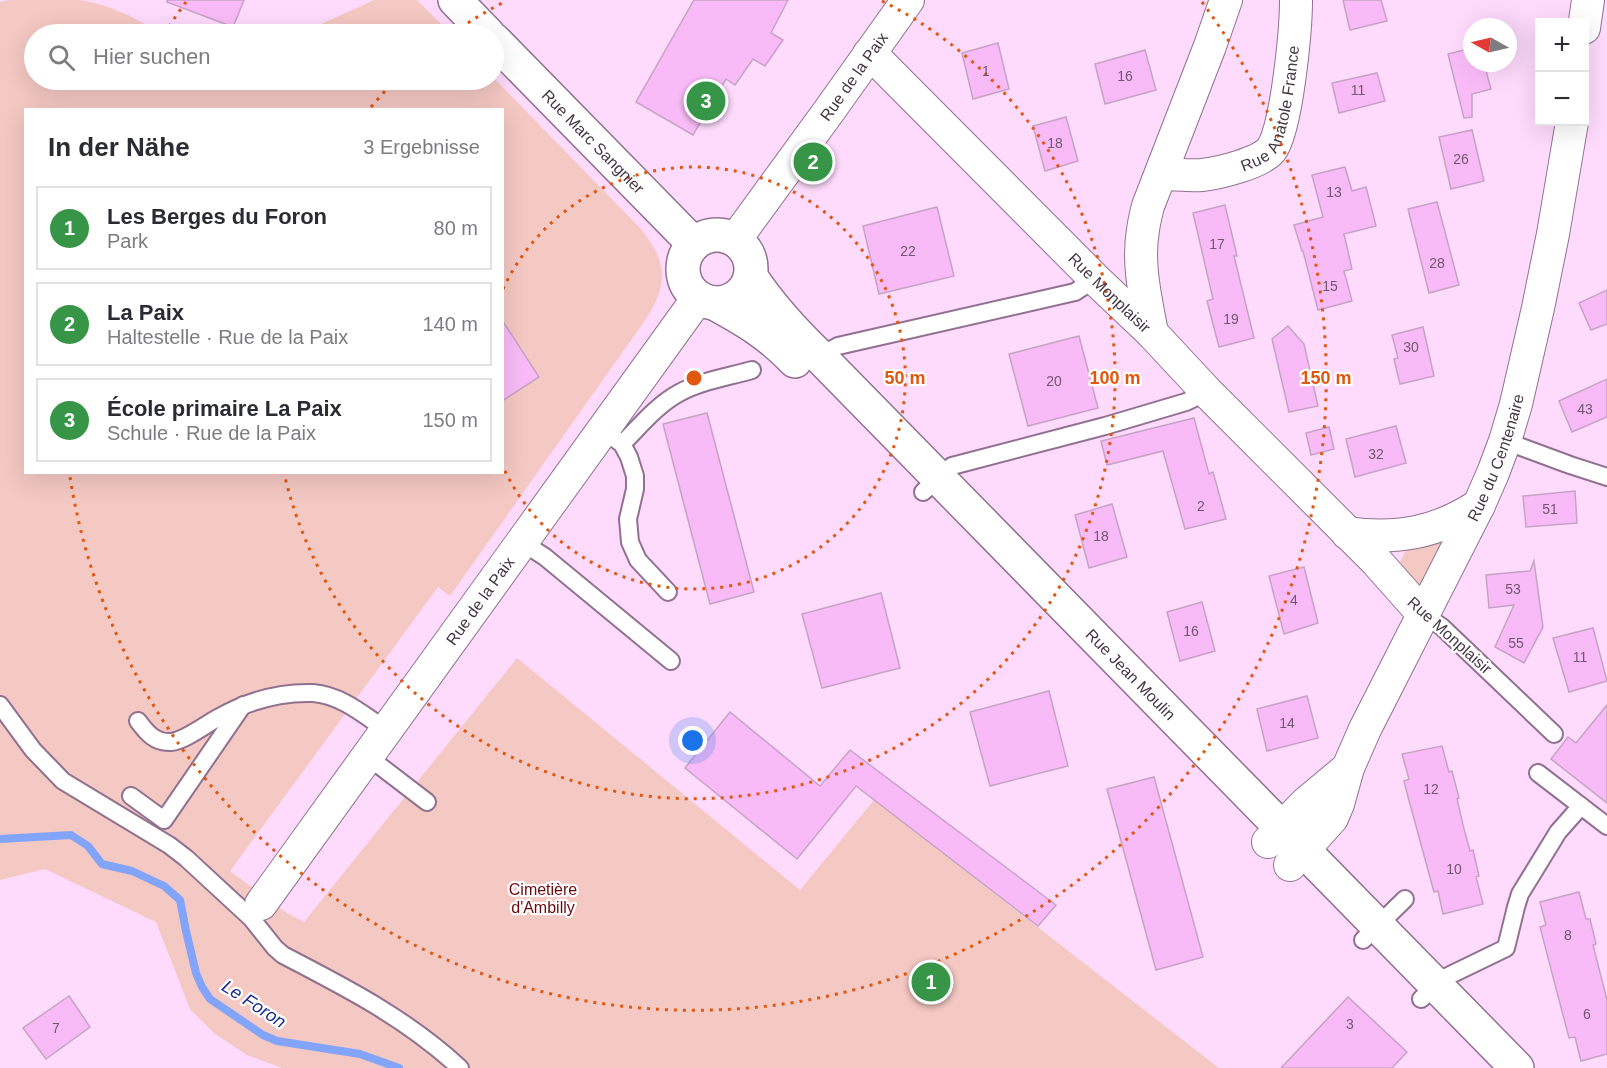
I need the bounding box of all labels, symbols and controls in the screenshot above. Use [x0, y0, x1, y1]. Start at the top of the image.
north arrow [1463, 18, 1517, 72]
map controls [1535, 18, 1589, 126]
button: + [1535, 18, 1589, 72]
search box [24, 24, 504, 90]
street label: Rue de la Paix [817, 29, 891, 124]
icon: search [45, 41, 78, 74]
text: Hier suchen [93, 44, 210, 69]
street label: Rue Anatole France [1238, 45, 1302, 174]
house number: 1 [982, 63, 990, 79]
house number: 16 [1117, 68, 1133, 84]
button: − [1535, 72, 1589, 126]
pin: 3 [686, 78, 726, 124]
house number: 11 [1351, 82, 1365, 98]
street label: Rue Marc Sangnier [539, 87, 648, 197]
text: In der Nähe [48, 132, 190, 162]
house number: 18 [1047, 135, 1063, 151]
text: 3 Ergebnisse [363, 136, 480, 158]
pin: 2 [794, 140, 832, 184]
house number: 26 [1453, 151, 1469, 167]
house number: 13 [1326, 184, 1342, 200]
text: Les Berges du Foron [107, 204, 327, 229]
text: 1 [64, 217, 75, 239]
text: 80 m [434, 217, 478, 239]
text: Park [107, 230, 148, 252]
house number: 17 [1209, 236, 1225, 252]
house number: 22 [900, 243, 916, 259]
street label: Rue Monplaisir [1065, 250, 1154, 336]
house number: 28 [1429, 255, 1445, 271]
house number: 15 [1322, 278, 1338, 294]
text: La Paix [107, 300, 184, 325]
house number: 19 [1223, 311, 1239, 327]
text: 2 [64, 313, 75, 335]
text: 140 m [422, 313, 478, 335]
text: Haltestelle · Rue de la Paix [107, 326, 348, 348]
house number: 30 [1403, 339, 1419, 355]
centre of rings [684, 368, 704, 388]
text: 50 m [884, 368, 926, 388]
text: 100 m [1089, 368, 1141, 388]
text: 150 m [1300, 368, 1352, 388]
house number: 20 [1046, 373, 1062, 389]
street label: Rue du Centenaire [1464, 392, 1527, 524]
text: École primaire La Paix [107, 396, 342, 421]
house number: 43 [1577, 401, 1593, 417]
text: 3 [64, 409, 75, 431]
text: 150 m [422, 409, 478, 431]
text: Schule · Rue de la Paix [107, 422, 316, 444]
house number: 32 [1368, 446, 1384, 462]
house number: 2 [1197, 498, 1205, 514]
house number: 51 [1542, 501, 1558, 517]
house number: 18 [1093, 528, 1109, 544]
street label: Rue de la Paix [443, 554, 518, 648]
house number: 53 [1505, 581, 1521, 597]
house number: 4 [1290, 592, 1298, 608]
street label: Rue Monplaisir [1404, 593, 1496, 678]
house number: 16 [1183, 623, 1199, 639]
street label: Rue Jean Moulin [1082, 626, 1179, 723]
house number: 55 [1508, 635, 1524, 651]
house number: 11 [1573, 649, 1587, 665]
house number: 14 [1279, 715, 1295, 731]
your location [678, 726, 707, 755]
house number: 12 [1423, 781, 1439, 797]
house number: 10 [1446, 861, 1462, 877]
park label: Cimetière d'Ambilly [509, 881, 577, 916]
house number: 8 [1564, 927, 1572, 943]
pin: 1 [912, 960, 950, 1004]
water label: Le Foron [218, 976, 290, 1032]
house number: 6 [1583, 1006, 1591, 1022]
house number: 3 [1346, 1016, 1354, 1032]
house number: 7 [52, 1020, 60, 1036]

